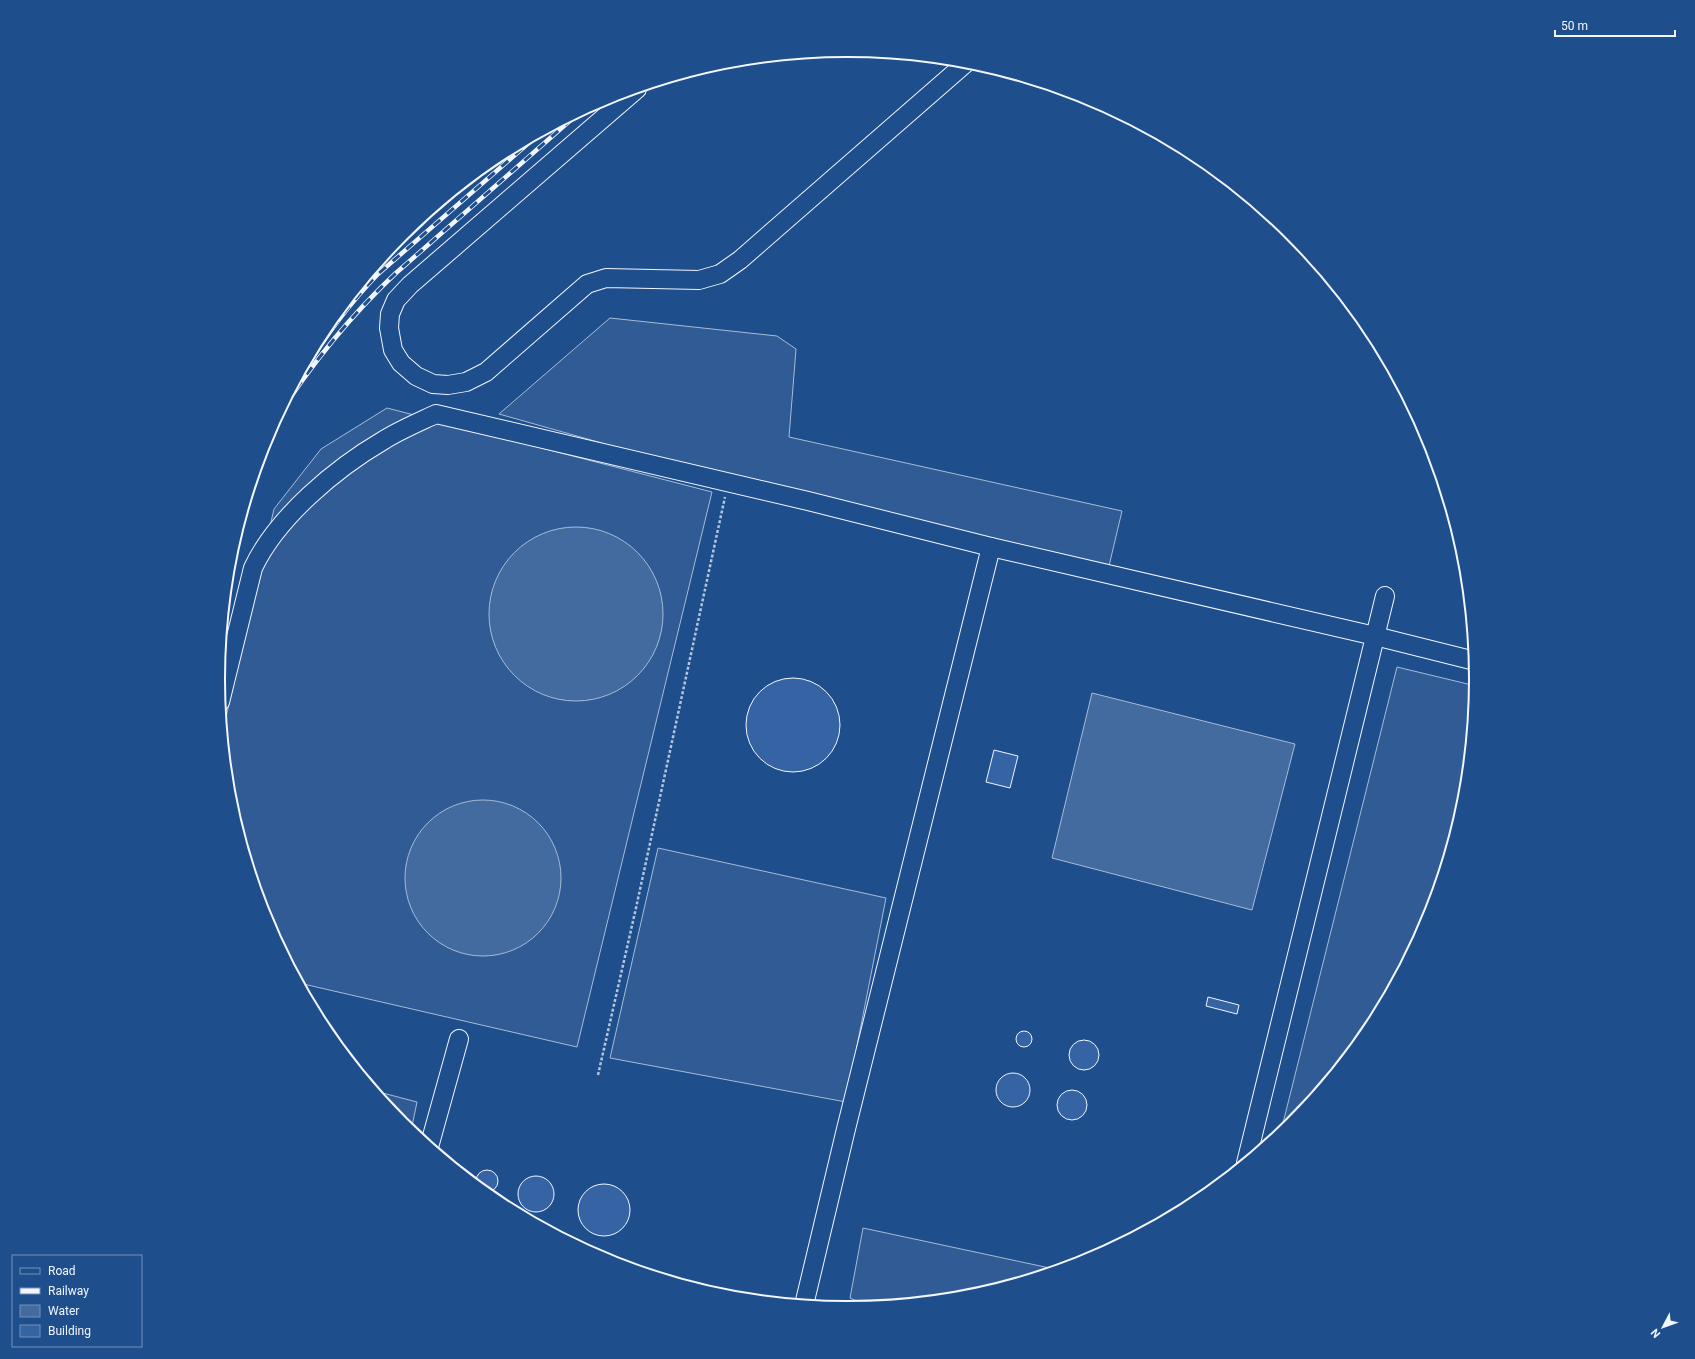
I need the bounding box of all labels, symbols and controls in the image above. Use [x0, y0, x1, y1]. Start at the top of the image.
scale bar [1555, 12, 1675, 38]
text: 50 m [1561, 19, 1588, 33]
legend [12, 1255, 142, 1347]
text: Road [48, 1264, 76, 1278]
text: Railway [48, 1284, 89, 1298]
text: Water [48, 1304, 79, 1318]
north arrow [1643, 1307, 1683, 1347]
text: Building [48, 1324, 91, 1338]
text: N [1648, 1326, 1663, 1340]

